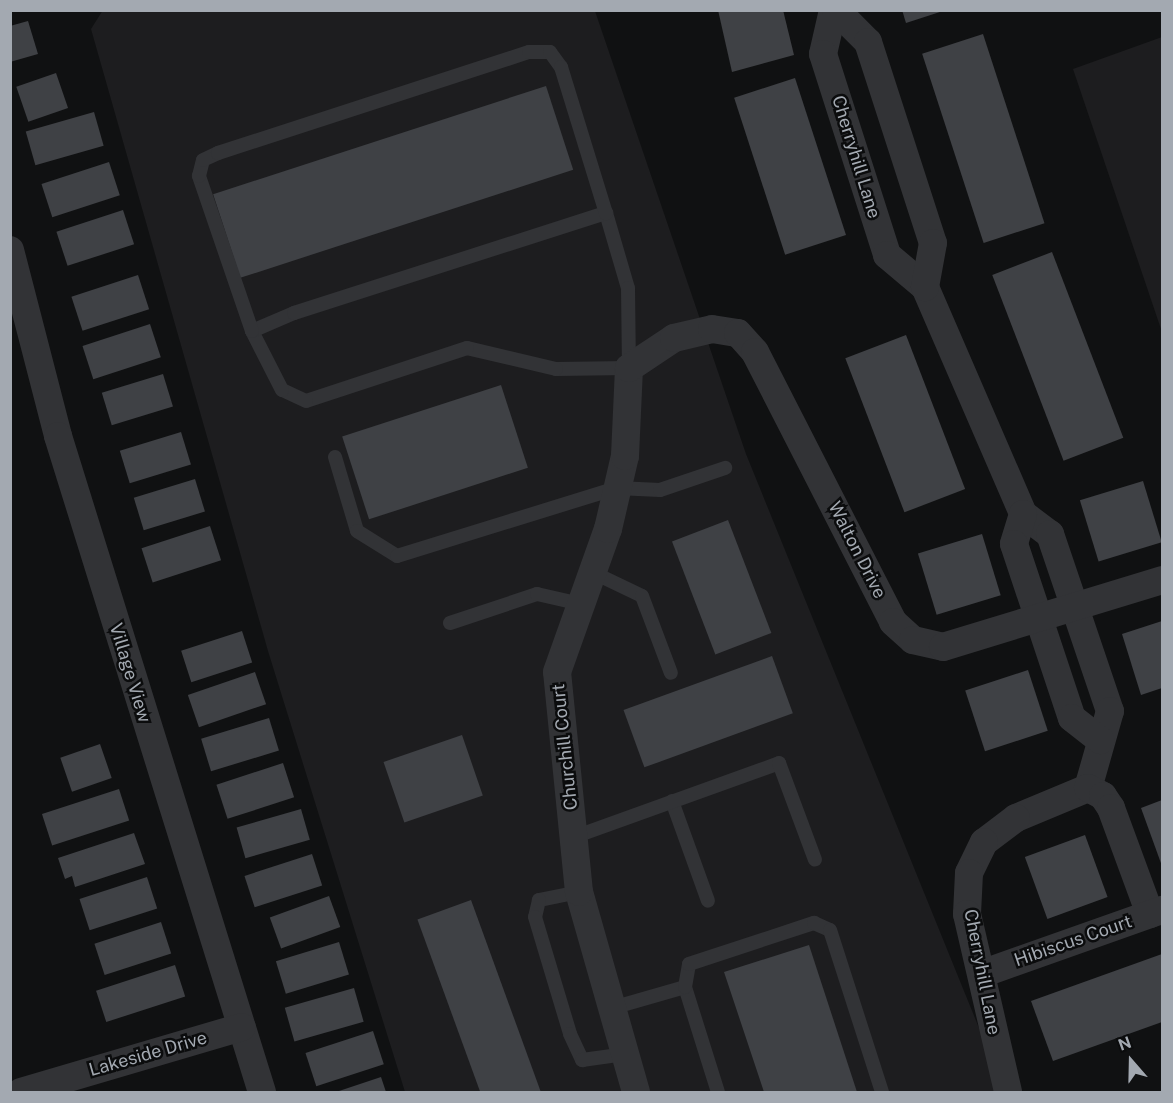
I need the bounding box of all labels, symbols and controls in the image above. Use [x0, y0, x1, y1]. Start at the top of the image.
street label: Cherryhill Lane [827, 93, 885, 221]
street label: Walton Drive [823, 498, 891, 602]
street label: Village View [105, 620, 155, 726]
street label: Churchill Court [548, 683, 582, 811]
street label: Cherryhill Lane [959, 907, 1005, 1037]
street label: Hibiscus Court [1011, 911, 1135, 971]
street label: Lakeside Drive [86, 1027, 210, 1081]
north arrow [1101, 1031, 1161, 1091]
text: N [1116, 1033, 1134, 1055]

